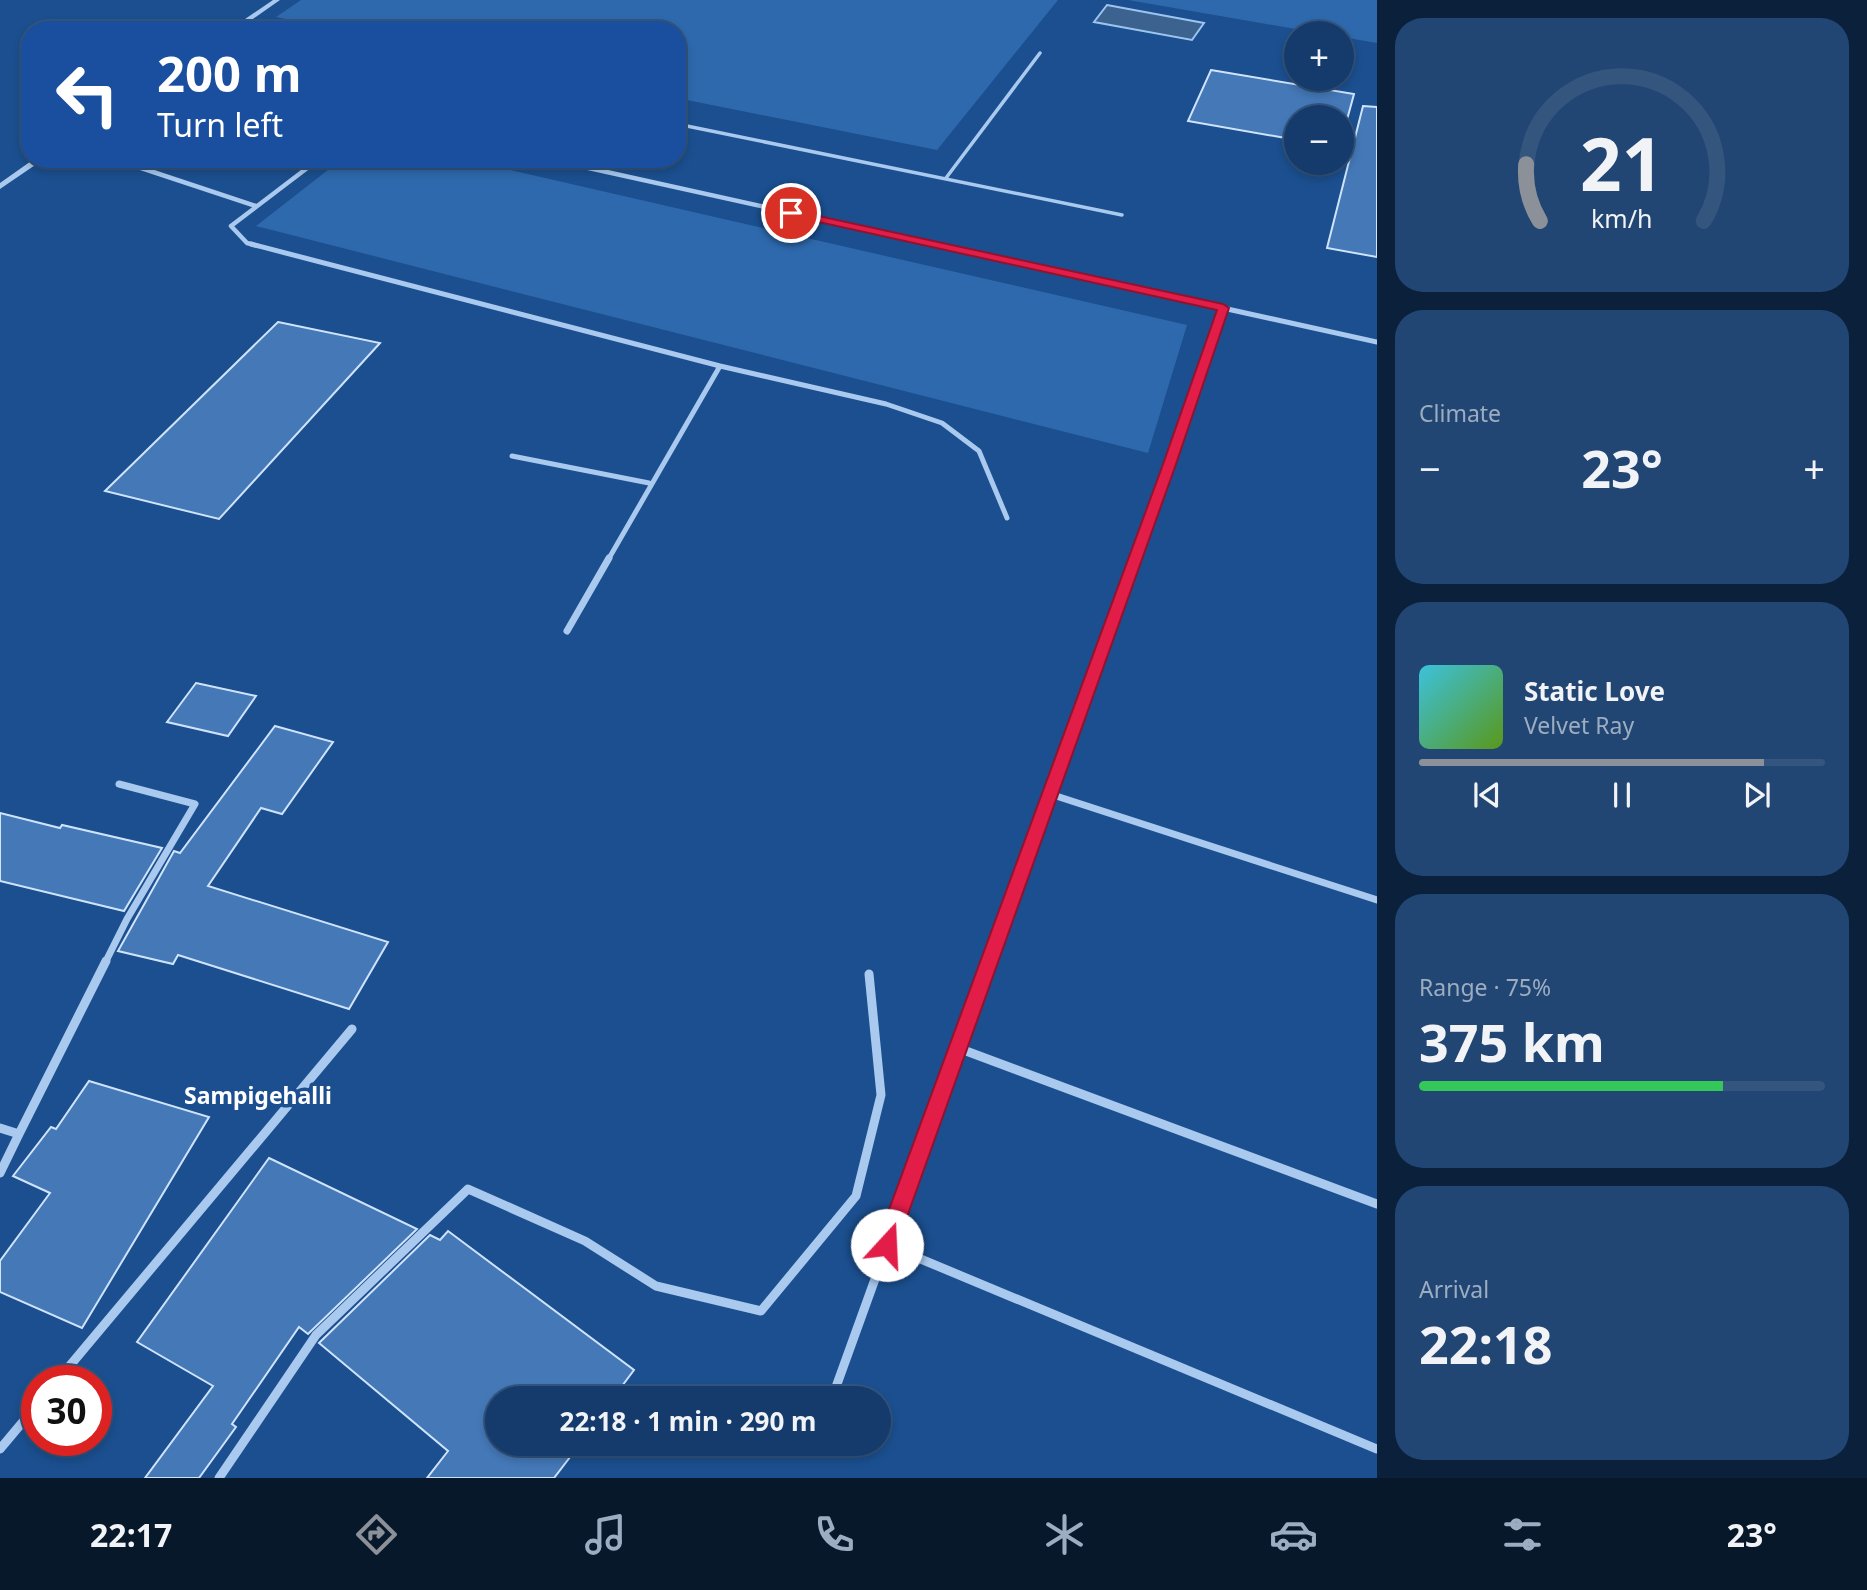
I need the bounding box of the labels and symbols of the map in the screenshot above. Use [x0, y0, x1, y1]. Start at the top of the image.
pin [761, 183, 821, 243]
district label: Sampigehalli [184, 1079, 332, 1111]
position arrow [850, 1208, 924, 1282]
speed limit sign: 30 [21, 1365, 112, 1456]

